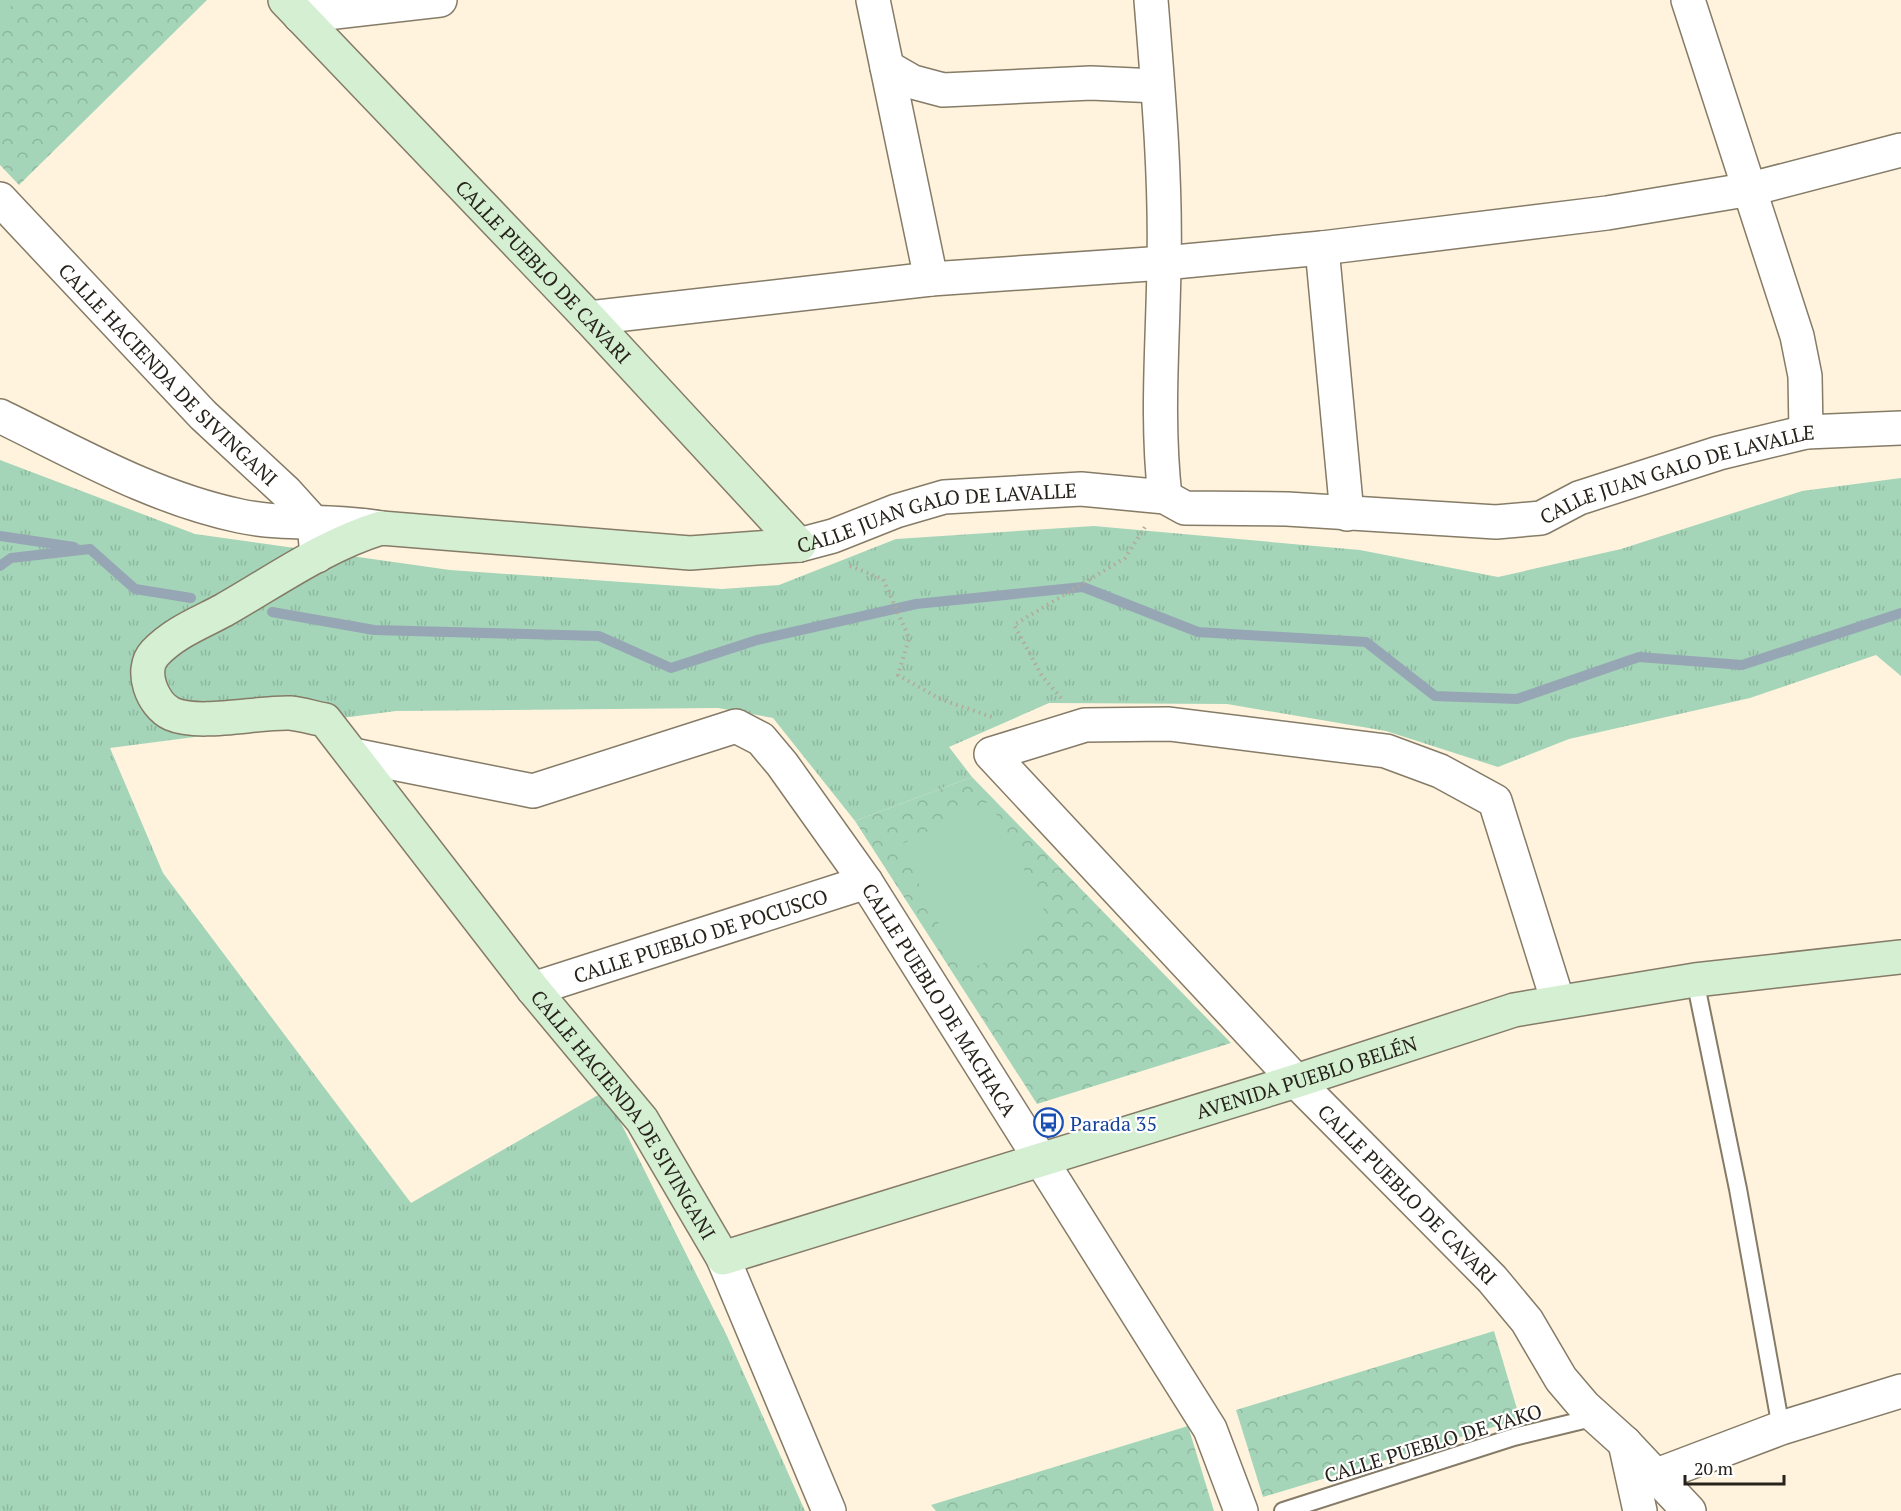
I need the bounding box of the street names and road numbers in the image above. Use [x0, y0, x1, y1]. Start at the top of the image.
street label: CALLE PUEBLO DE CAVARI [450, 174, 638, 369]
street label: CALLE HACIENDA DE SIVINGANI [53, 257, 284, 491]
street label: CALLE JUAN GALO DE LAVALLE [1535, 418, 1815, 530]
street label: CALLE JUAN GALO DE LAVALLE [794, 476, 1078, 559]
street label: CALLE PUEBLO DE MACHACA [856, 878, 1023, 1121]
street label: CALLE PUEBLO DE POCUSCO [570, 882, 831, 989]
street label: CALLE HACIENDA DE SIVINGANI [525, 984, 722, 1244]
street label: AVENIDA PUEBLO BELÉN [1193, 1029, 1421, 1125]
street label: CALLE PUEBLO DE CAVARI [1312, 1098, 1503, 1290]
street label: CALLE PUEBLO DE YAKO [1321, 1397, 1545, 1489]

